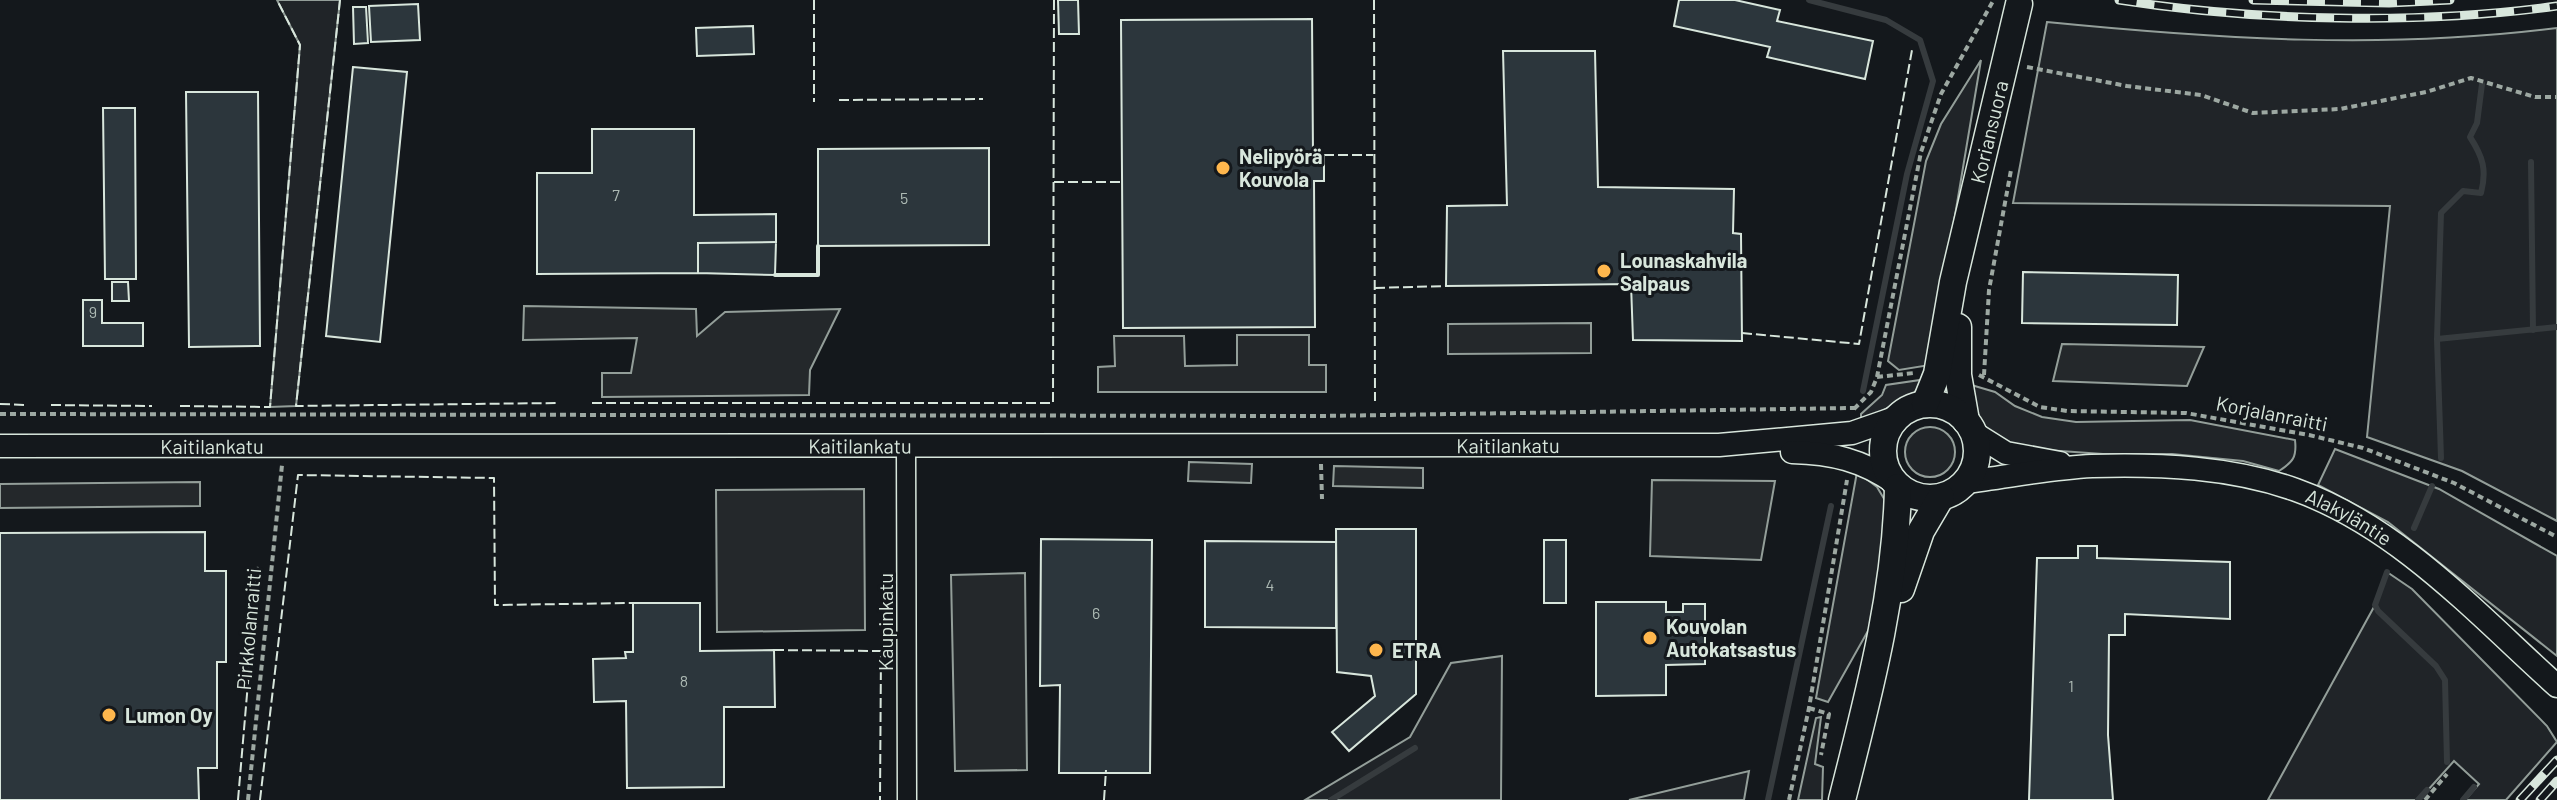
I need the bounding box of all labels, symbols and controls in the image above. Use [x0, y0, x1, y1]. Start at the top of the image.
street label: Koriansuora [1965, 78, 2012, 186]
place label: Nelipyörä Kouvola [1239, 144, 1323, 191]
marker: Nelipyörä Kouvola [1214, 159, 1232, 177]
house number: 7 [612, 185, 620, 204]
house number: 5 [900, 188, 908, 207]
place label: Lounaskahvila Salpaus [1620, 248, 1747, 295]
marker: Lounaskahvila Salpaus [1595, 262, 1613, 280]
house number: 9 [89, 302, 97, 321]
street label: Korjalanraitti [2214, 390, 2330, 436]
street label: Kaitilankatu [808, 433, 912, 458]
street label: Kaitilankatu [1456, 433, 1560, 457]
street label: Kaitilankatu [160, 434, 264, 458]
street label: Alakyläntie [2302, 483, 2397, 550]
street label: Pirkkolanraitti [231, 567, 265, 691]
street label: Kaupinkatu [873, 573, 897, 671]
house number: 4 [1266, 575, 1274, 594]
house number: 6 [1092, 603, 1100, 622]
place label: Kouvolan Autokatsastus [1666, 614, 1796, 661]
marker: Kouvolan Autokatsastus [1641, 629, 1659, 647]
place label: ETRA [1392, 638, 1441, 662]
marker: ETRA [1367, 641, 1385, 659]
house number: 8 [680, 671, 688, 690]
house number: 1 [2068, 676, 2074, 695]
place label: Lumon Oy [125, 703, 213, 727]
marker: Lumon Oy [100, 706, 118, 724]

